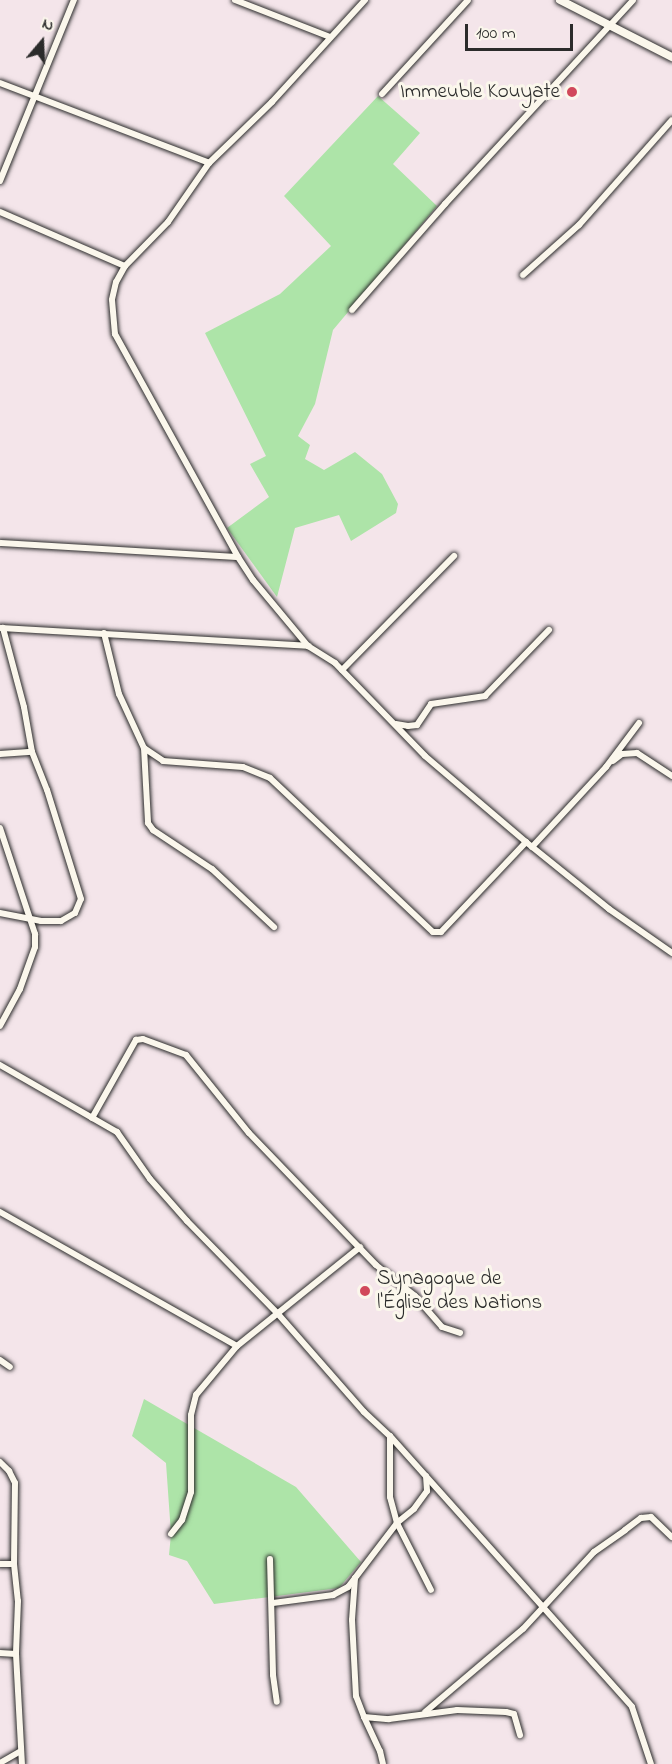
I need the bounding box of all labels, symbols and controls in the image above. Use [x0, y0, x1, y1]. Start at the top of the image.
north arrow [12, 12, 72, 72]
text: N [39, 12, 57, 38]
scale bar [468, 12, 576, 50]
text: 100 m [476, 21, 516, 47]
place label: Immeuble Kouyate [400, 79, 560, 105]
marker: Immeuble Kouyate [565, 85, 579, 99]
place label: Synagogue de l'Église des Nations [377, 1266, 542, 1316]
marker: Synagogue de l'Église des Nations [358, 1284, 372, 1298]

